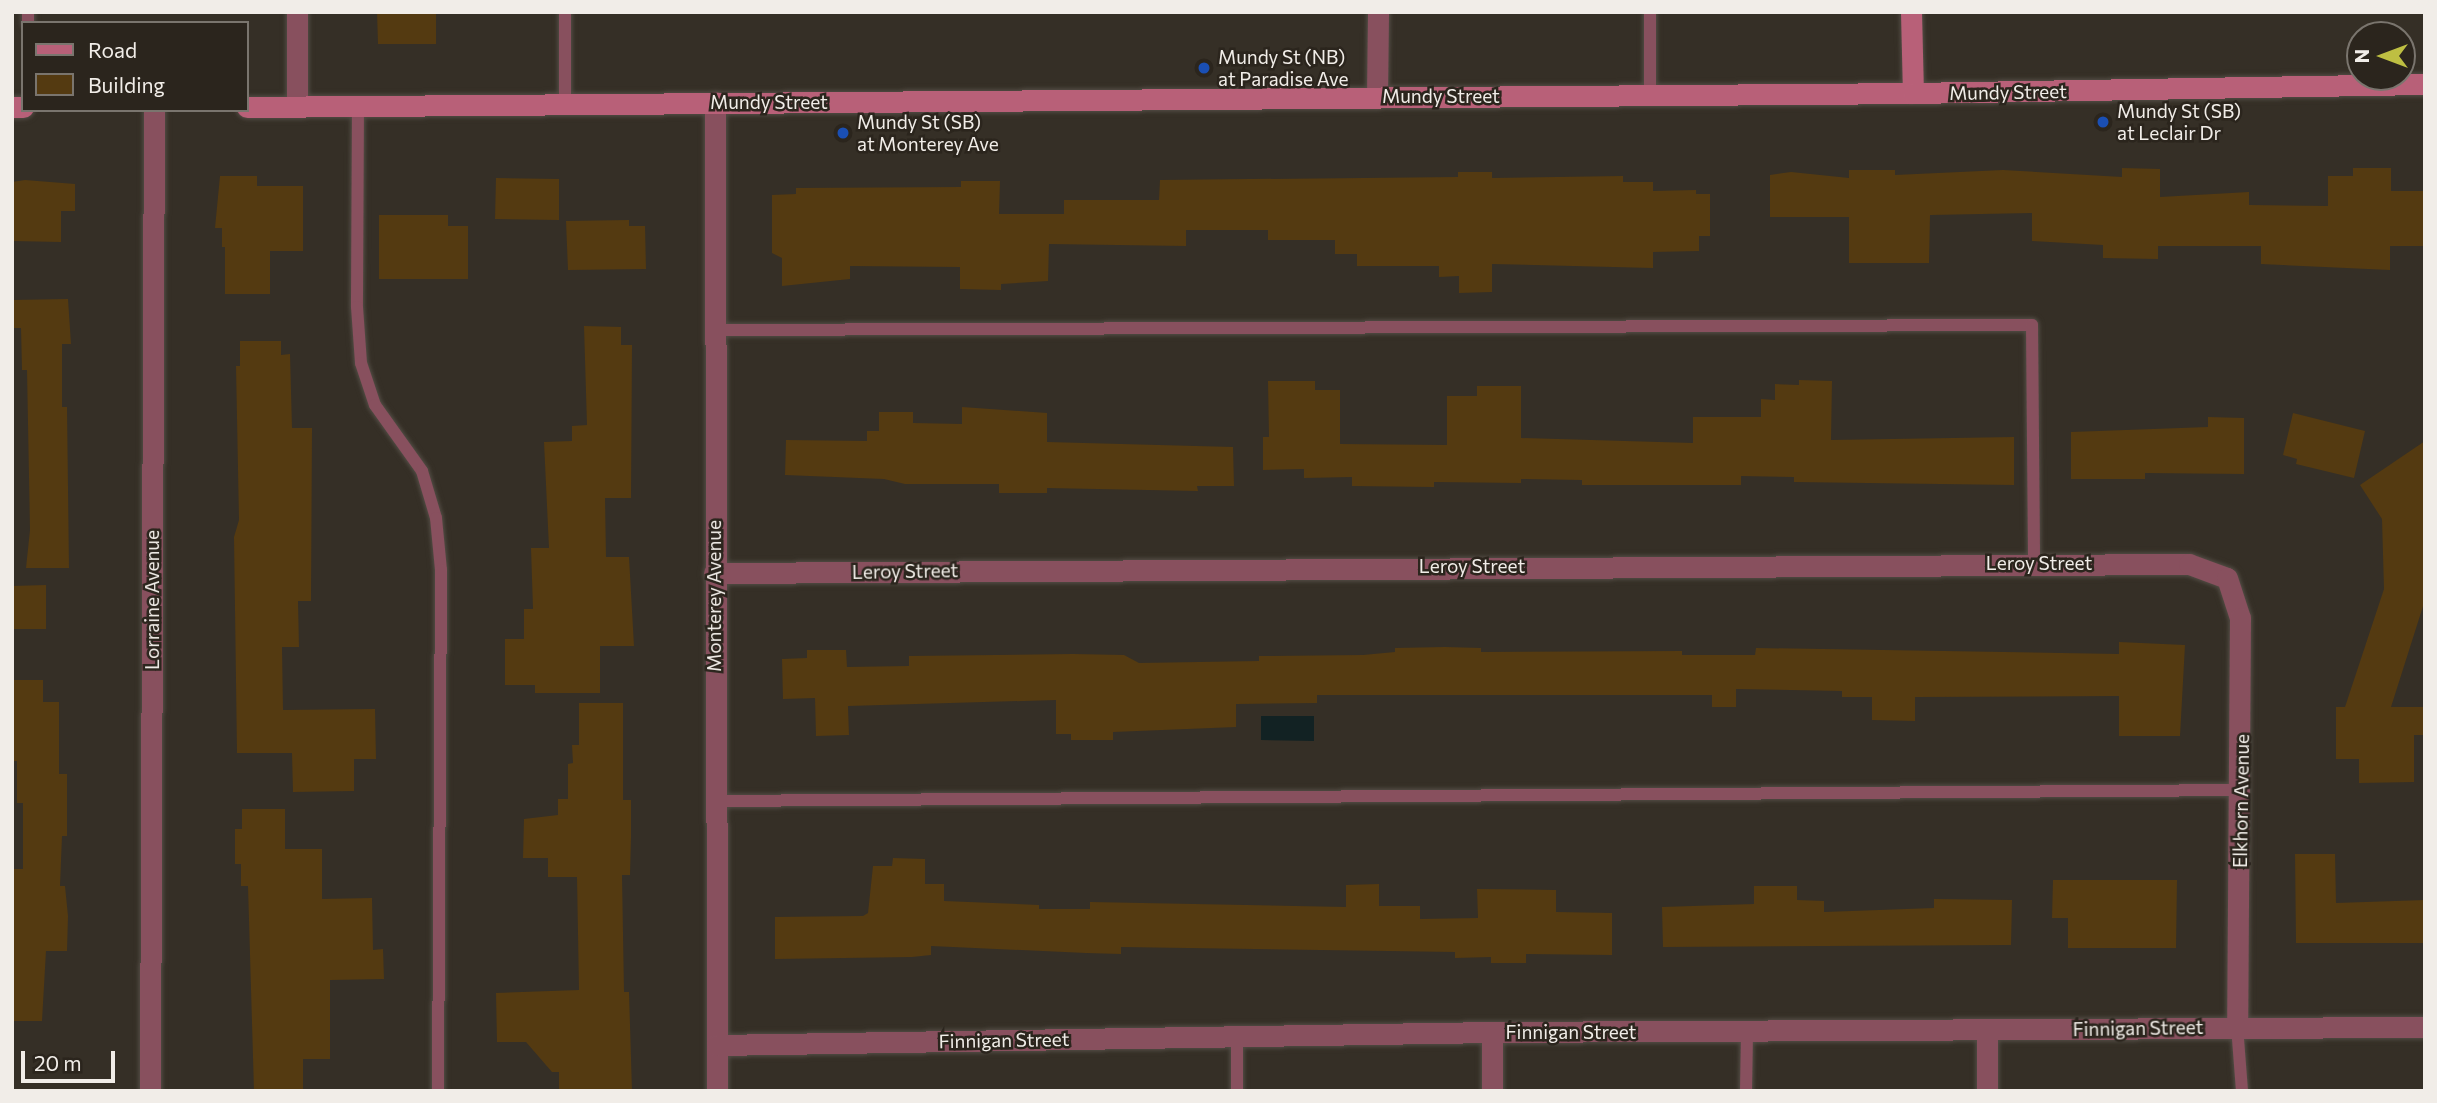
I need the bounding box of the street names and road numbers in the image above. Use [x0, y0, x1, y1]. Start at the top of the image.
street label: Mundy Street [1949, 80, 2067, 104]
street label: Mundy Street [1382, 85, 1500, 107]
street label: Mundy Street [710, 91, 828, 113]
street label: Monterey Avenue [703, 520, 725, 672]
street label: Lorraine Avenue [141, 530, 163, 670]
street label: Leroy Street [1986, 552, 2092, 574]
street label: Leroy Street [1419, 555, 1525, 577]
street label: Leroy Street [852, 559, 958, 583]
street label: Elkhorn Avenue [2228, 734, 2254, 868]
street label: Finnigan Street [2072, 1015, 2204, 1041]
street label: Finnigan Street [1506, 1021, 1636, 1043]
street label: Finnigan Street [938, 1027, 1070, 1053]

